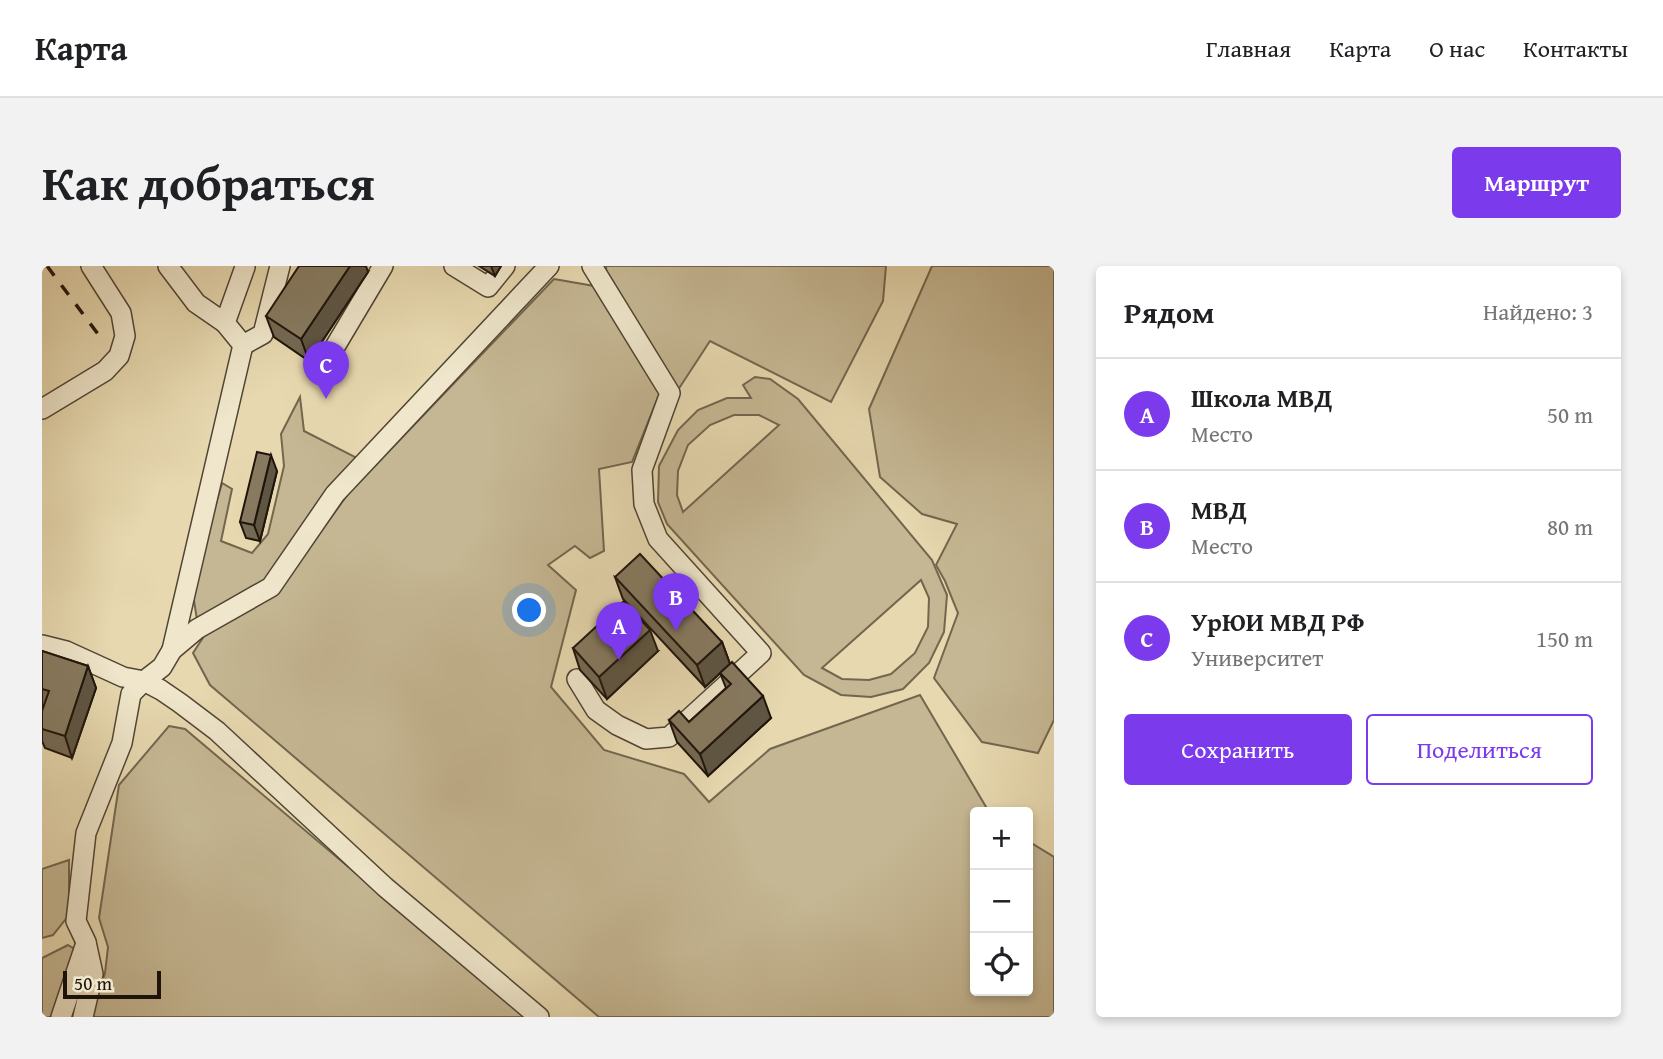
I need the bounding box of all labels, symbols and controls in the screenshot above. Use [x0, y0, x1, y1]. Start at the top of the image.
text: Карта [35, 24, 127, 72]
text: Главная [1206, 31, 1291, 66]
text: Карта [1329, 31, 1391, 66]
text: О нас [1429, 31, 1485, 66]
text: Контакты [1523, 31, 1628, 66]
text: Как добраться [42, 146, 375, 218]
button: Маршрут [1452, 147, 1621, 218]
text: Рядом [1124, 290, 1215, 334]
text: Найдено: 3 [1483, 295, 1593, 328]
pin: C [303, 341, 349, 399]
text: Школа МВД [1191, 378, 1333, 417]
text: A [1140, 398, 1154, 431]
text: 50 m [1547, 398, 1593, 431]
text: Место [1191, 417, 1253, 450]
text: МВД [1191, 490, 1247, 529]
text: B [1140, 510, 1154, 543]
text: 80 m [1547, 510, 1593, 543]
text: Место [1191, 529, 1253, 562]
pin: B [653, 573, 699, 631]
your location [512, 593, 546, 627]
pin: A [596, 602, 642, 660]
text: УрЮИ МВД РФ [1191, 602, 1364, 641]
text: C [1140, 622, 1154, 655]
text: 150 m [1536, 622, 1593, 655]
text: Университет [1191, 641, 1323, 674]
button: Сохранить [1124, 714, 1352, 785]
button: Поделиться [1366, 714, 1593, 785]
map controls [970, 807, 1033, 996]
button: + [970, 807, 1033, 870]
button: − [970, 870, 1033, 933]
button: locate [970, 933, 1033, 996]
scale bar [63, 968, 161, 1000]
text: 50 m [74, 969, 112, 997]

